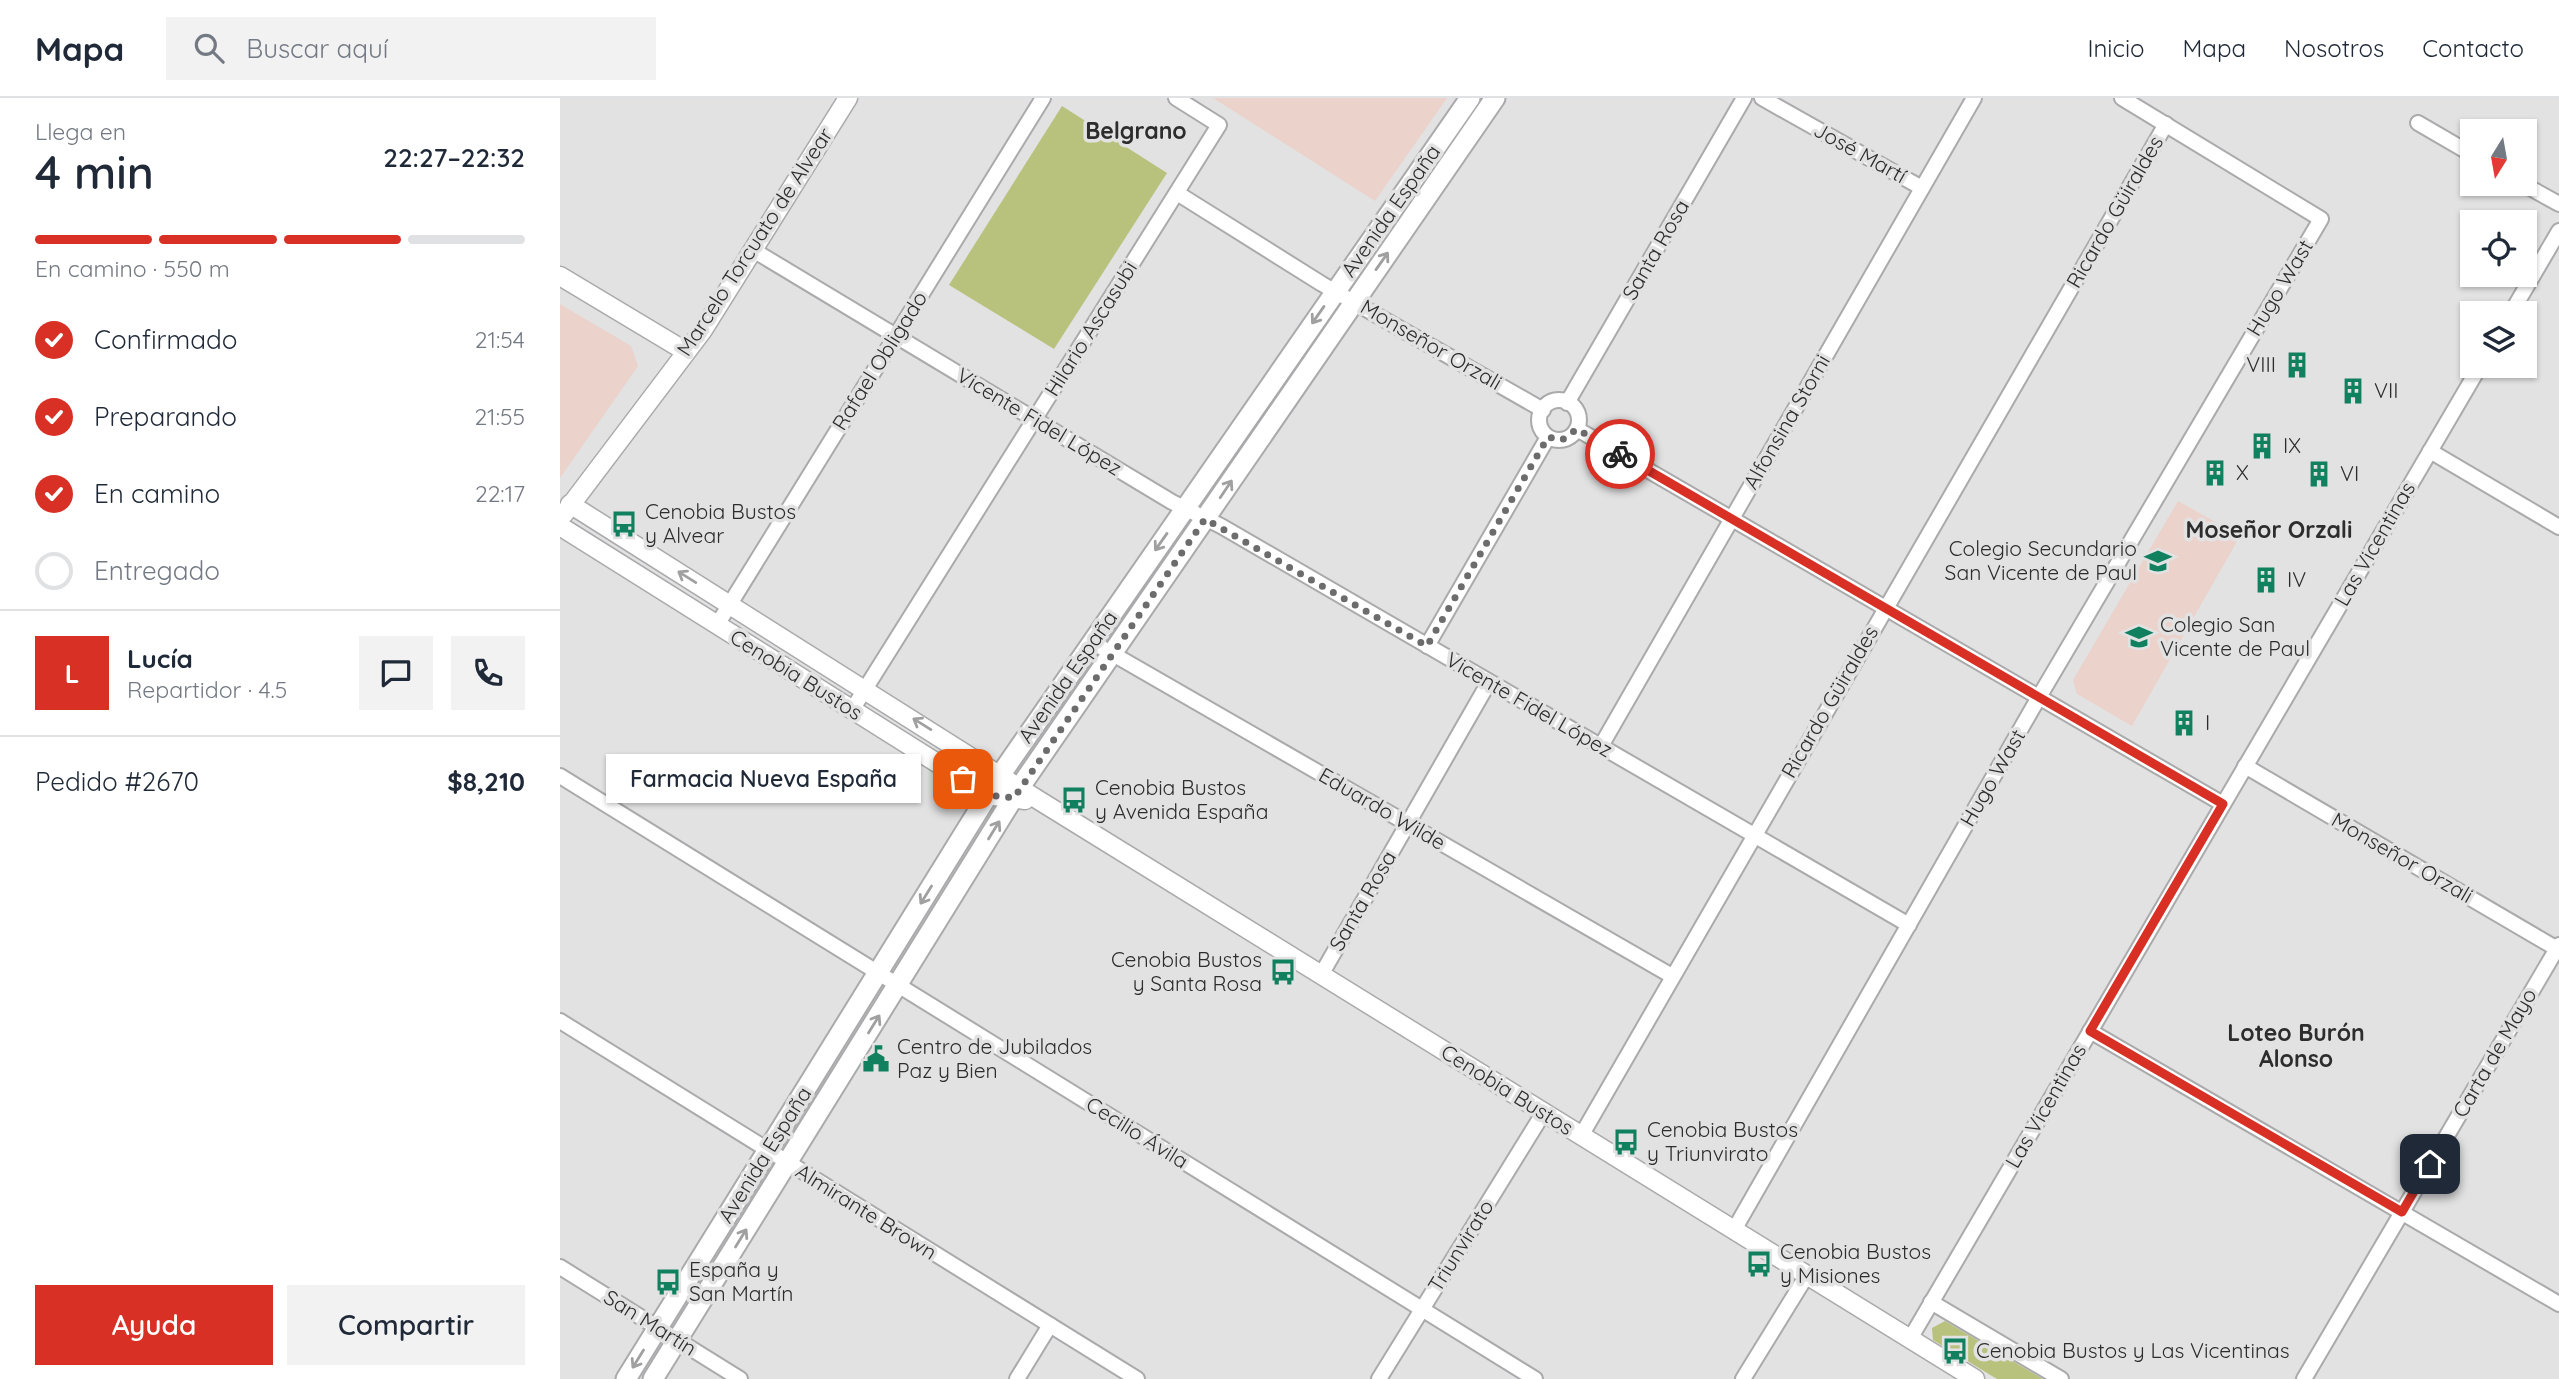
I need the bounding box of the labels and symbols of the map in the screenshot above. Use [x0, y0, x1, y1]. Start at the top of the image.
district label: Belgrano [1085, 116, 1187, 145]
street label: José Martí [1810, 116, 1912, 188]
north arrow [2460, 119, 2538, 196]
street label: Marcelo Torcuato de Alvear [671, 122, 838, 360]
street label: Ricardo Güiraldes [2060, 131, 2168, 292]
street label: Avenida España [1335, 139, 1446, 282]
street label: Santa Rosa [1616, 195, 1694, 304]
street label: Hugo Wast [2240, 235, 2318, 340]
one-way arrow [1375, 252, 1389, 271]
street label: Hilario Ascasubi [1038, 256, 1142, 401]
street label: Rafael Obligado [826, 286, 932, 435]
street label: Monseñor Orzali [1356, 293, 1507, 395]
one-way arrow [1311, 305, 1325, 324]
street label: Alfonsina Storni [1737, 350, 1835, 493]
building icon: VIII [2282, 350, 2312, 380]
place label: VIII [2246, 351, 2276, 377]
street label: Vicente Fidel López [952, 362, 1127, 481]
building icon: VII [2338, 376, 2368, 406]
place label: VII [2374, 377, 2398, 403]
courier [1585, 419, 1655, 489]
building icon: IX [2247, 431, 2277, 461]
place label: IX [2283, 432, 2301, 458]
building icon: X [2200, 458, 2230, 488]
place label: X [2236, 459, 2249, 485]
building icon: VI [2304, 459, 2334, 489]
place label: VI [2340, 460, 2359, 486]
street label: Las Vicentinas [2328, 477, 2420, 610]
one-way arrow [1219, 480, 1233, 499]
place label: Cenobia Bustos y Alvear [645, 498, 796, 548]
bus stop icon: Cenobia Bustos y Alvear [609, 509, 639, 539]
district label: Moseñor Orzali [2186, 515, 2352, 544]
one-way arrow [1154, 532, 1168, 551]
place label: Colegio Secundario San Vicente de Paul [1945, 535, 2137, 585]
school or university icon: Colegio Secundario San Vicente de Paul [2143, 546, 2173, 576]
building icon: IV [2251, 565, 2281, 595]
place label: IV [2287, 566, 2306, 592]
one-way arrow [678, 570, 698, 584]
street label: Avenida España [1012, 605, 1123, 748]
place label: Colegio San Vicente de Paul [2160, 611, 2310, 661]
street label: Ricardo Güiraldes [1775, 621, 1883, 782]
school or university icon: Colegio San Vicente de Paul [2124, 622, 2154, 652]
street label: Cenobia Bustos [726, 623, 867, 725]
street label: Vicente Fidel López [1442, 646, 1617, 762]
building icon: I [2169, 708, 2199, 738]
place label: I [2205, 709, 2210, 735]
one-way arrow [912, 717, 932, 731]
street label: Hugo Wast [1954, 724, 2030, 831]
pin [933, 749, 993, 809]
callout: Farmacia Nueva España [606, 754, 921, 804]
street label: Eduardo Wilde [1314, 761, 1451, 855]
place label: Cenobia Bustos y Avenida España [1095, 774, 1268, 824]
bus stop icon: Cenobia Bustos y Avenida España [1059, 785, 1089, 815]
street label: Monseñor Orzali [2327, 806, 2478, 908]
one-way arrow [987, 821, 1001, 841]
street label: Santa Rosa [1323, 846, 1401, 955]
one-way arrow [919, 884, 933, 904]
place label: Cenobia Bustos y Santa Rosa [1111, 946, 1262, 996]
bus stop icon: Cenobia Bustos y Santa Rosa [1268, 957, 1298, 987]
street label: Carta de Mayo [2447, 983, 2542, 1122]
one-way arrow [867, 1014, 881, 1034]
district label: Loteo Burón Alonso [2227, 1018, 2365, 1073]
place label: Centro de Jubilados Paz y Bien [897, 1033, 1092, 1083]
street label: Cenobia Bustos [1437, 1038, 1578, 1140]
street label: Las Vicentinas [1999, 1039, 2091, 1172]
public building icon: Centro de Jubilados Paz y Bien [861, 1044, 891, 1074]
street label: Avenida España [712, 1082, 816, 1227]
street label: Cecilio Ávila [1082, 1091, 1193, 1174]
place label: Cenobia Bustos y Triunvirato [1647, 1116, 1798, 1166]
bus stop icon: Cenobia Bustos y Triunvirato [1611, 1127, 1641, 1157]
pin [2400, 1134, 2460, 1194]
street label: Almirante Brown [791, 1157, 942, 1265]
street label: Triunvirato [1422, 1195, 1499, 1296]
one-way arrow [734, 1228, 748, 1248]
place label: Cenobia Bustos y Misiones [1780, 1238, 1931, 1288]
bus stop icon: Cenobia Bustos y Misiones [1744, 1249, 1774, 1279]
place label: España y San Martín [689, 1256, 793, 1306]
bus stop icon: España y San Martín [653, 1267, 683, 1297]
street label: San Martín [599, 1283, 702, 1361]
bus stop icon: Cenobia Bustos y Las Vicentinas [1940, 1336, 1970, 1366]
place label: Cenobia Bustos y Las Vicentinas [1976, 1337, 2290, 1363]
one-way arrow [631, 1348, 645, 1368]

